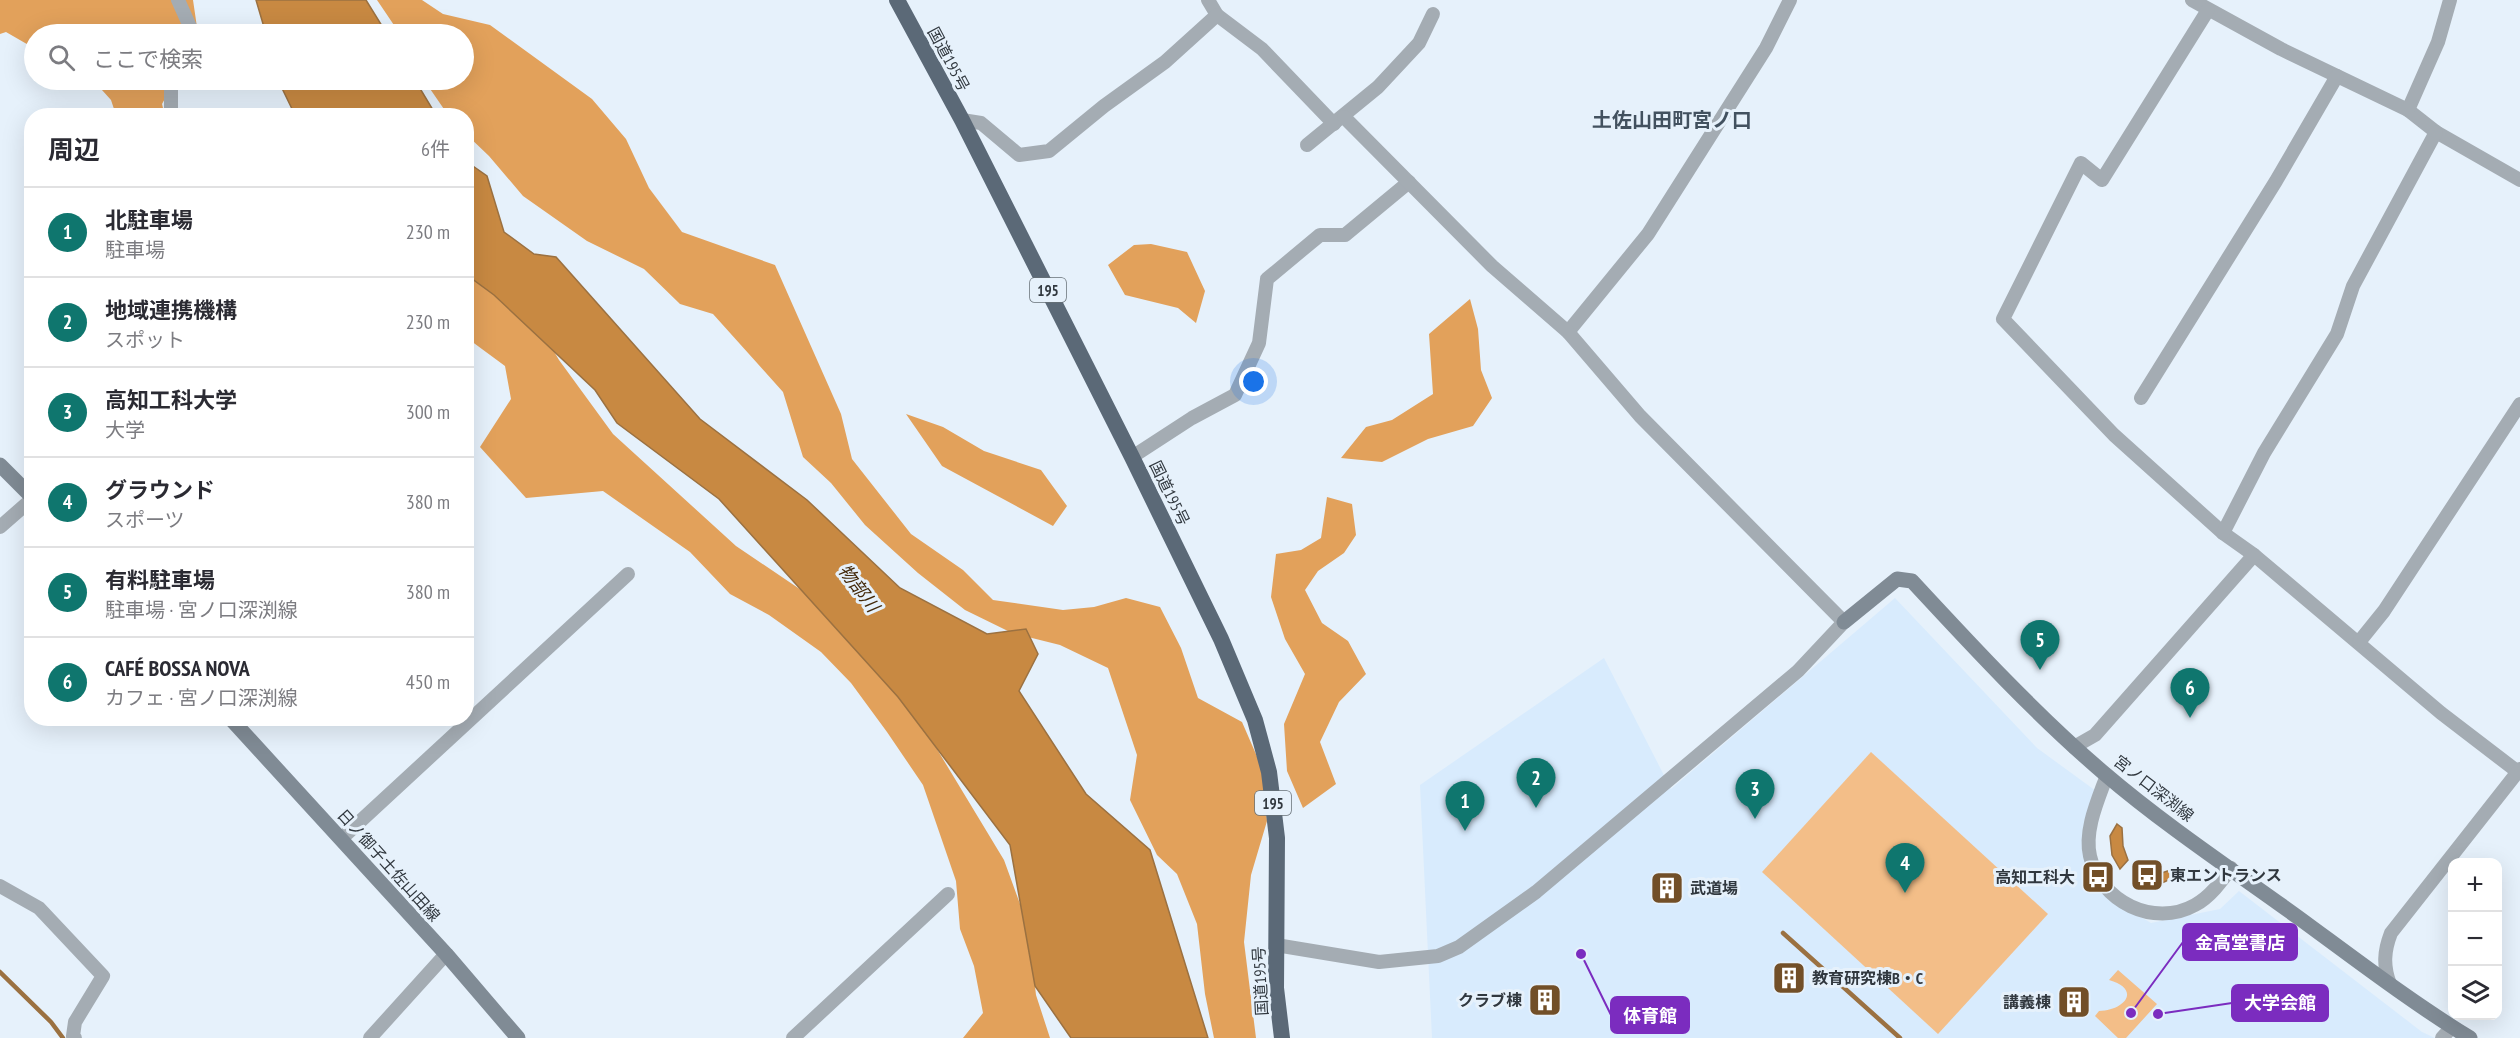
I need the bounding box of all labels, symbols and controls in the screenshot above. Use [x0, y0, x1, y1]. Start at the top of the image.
search box [24, 24, 474, 90]
street label: 国道195号 [924, 24, 974, 94]
icon: search [45, 41, 78, 74]
text: ここで検索 [93, 45, 203, 73]
district label: 土佐山田町宮ノ口 [1592, 107, 1752, 133]
text: 周辺 [48, 133, 100, 166]
text: 6件 [421, 136, 450, 162]
text: 北駐車場 [105, 206, 193, 234]
text: 1 [63, 219, 72, 245]
text: 230 m [406, 219, 450, 245]
text: 駐車場 [105, 237, 165, 263]
road number: 195 [1030, 278, 1066, 302]
text: 地域連携機構 [105, 296, 237, 324]
text: 2 [63, 309, 72, 335]
text: 230 m [406, 309, 450, 335]
text: スポット [105, 327, 185, 353]
your location [1239, 367, 1268, 396]
text: 高知工科大学 [105, 386, 237, 414]
text: 3 [63, 399, 72, 425]
text: 300 m [406, 399, 450, 425]
text: 大学 [105, 417, 145, 443]
street label: 国道195号 [1146, 457, 1194, 529]
text: グラウンド [105, 476, 215, 504]
text: 4 [63, 489, 72, 515]
text: 380 m [406, 489, 450, 515]
text: スポーツ [105, 507, 185, 533]
water label: 物部川 [834, 560, 886, 618]
text: 有料駐車場 [105, 566, 215, 594]
text: 5 [63, 579, 72, 605]
text: 380 m [406, 579, 450, 605]
text: 駐車場 · 宮ノ口深渕線 [105, 597, 298, 623]
pin: 5 [2020, 620, 2060, 670]
text: CAFÉ BOSSA NOVA [105, 654, 250, 682]
pin: 6 [2170, 668, 2210, 718]
text: 6 [63, 669, 72, 695]
text: 450 m [406, 669, 450, 695]
text: カフェ · 宮ノ口深渕線 [105, 685, 298, 711]
street label: 宮ノ口深渕線 [2110, 751, 2198, 825]
pin: 2 [1516, 758, 1556, 808]
pin: 3 [1736, 770, 1774, 819]
pin: 1 [1446, 782, 1484, 831]
road number: 195 [1255, 791, 1291, 815]
street label: 日ノ御子土佐山田線 [333, 805, 445, 925]
pin: 4 [1886, 844, 1924, 893]
bus stop icon: 東エントランス [2129, 857, 2165, 893]
map controls [2448, 858, 2502, 1020]
button: + [2448, 858, 2502, 912]
bus stop icon: 高知工科大 [2080, 859, 2116, 895]
place label: 東エントランス [2170, 865, 2282, 885]
place label: 高知工科大 [1995, 867, 2075, 887]
building icon: 武道場 [1649, 870, 1685, 906]
place label: 武道場 [1690, 878, 1738, 898]
button: − [2448, 912, 2502, 966]
callout: 金高堂書店 [2183, 924, 2297, 960]
text: 金高堂書店 [2195, 931, 2285, 954]
street label: 国道195号 [1248, 946, 1272, 1016]
building icon: 教育研究棟B・C [1771, 960, 1807, 996]
button: layers [2448, 966, 2502, 1020]
place label: 教育研究棟B・C [1812, 968, 1924, 988]
building icon: クラブ棟 [1527, 982, 1563, 1018]
building icon: 講義棟 [2056, 984, 2092, 1020]
callout: 大学会館 [2232, 985, 2328, 1021]
place label: クラブ棟 [1458, 990, 1522, 1010]
text: 大学会館 [2244, 991, 2316, 1014]
place label: 講義棟 [2003, 992, 2051, 1012]
callout: 体育館 [1611, 997, 1689, 1033]
text: 体育館 [1623, 1004, 1677, 1027]

